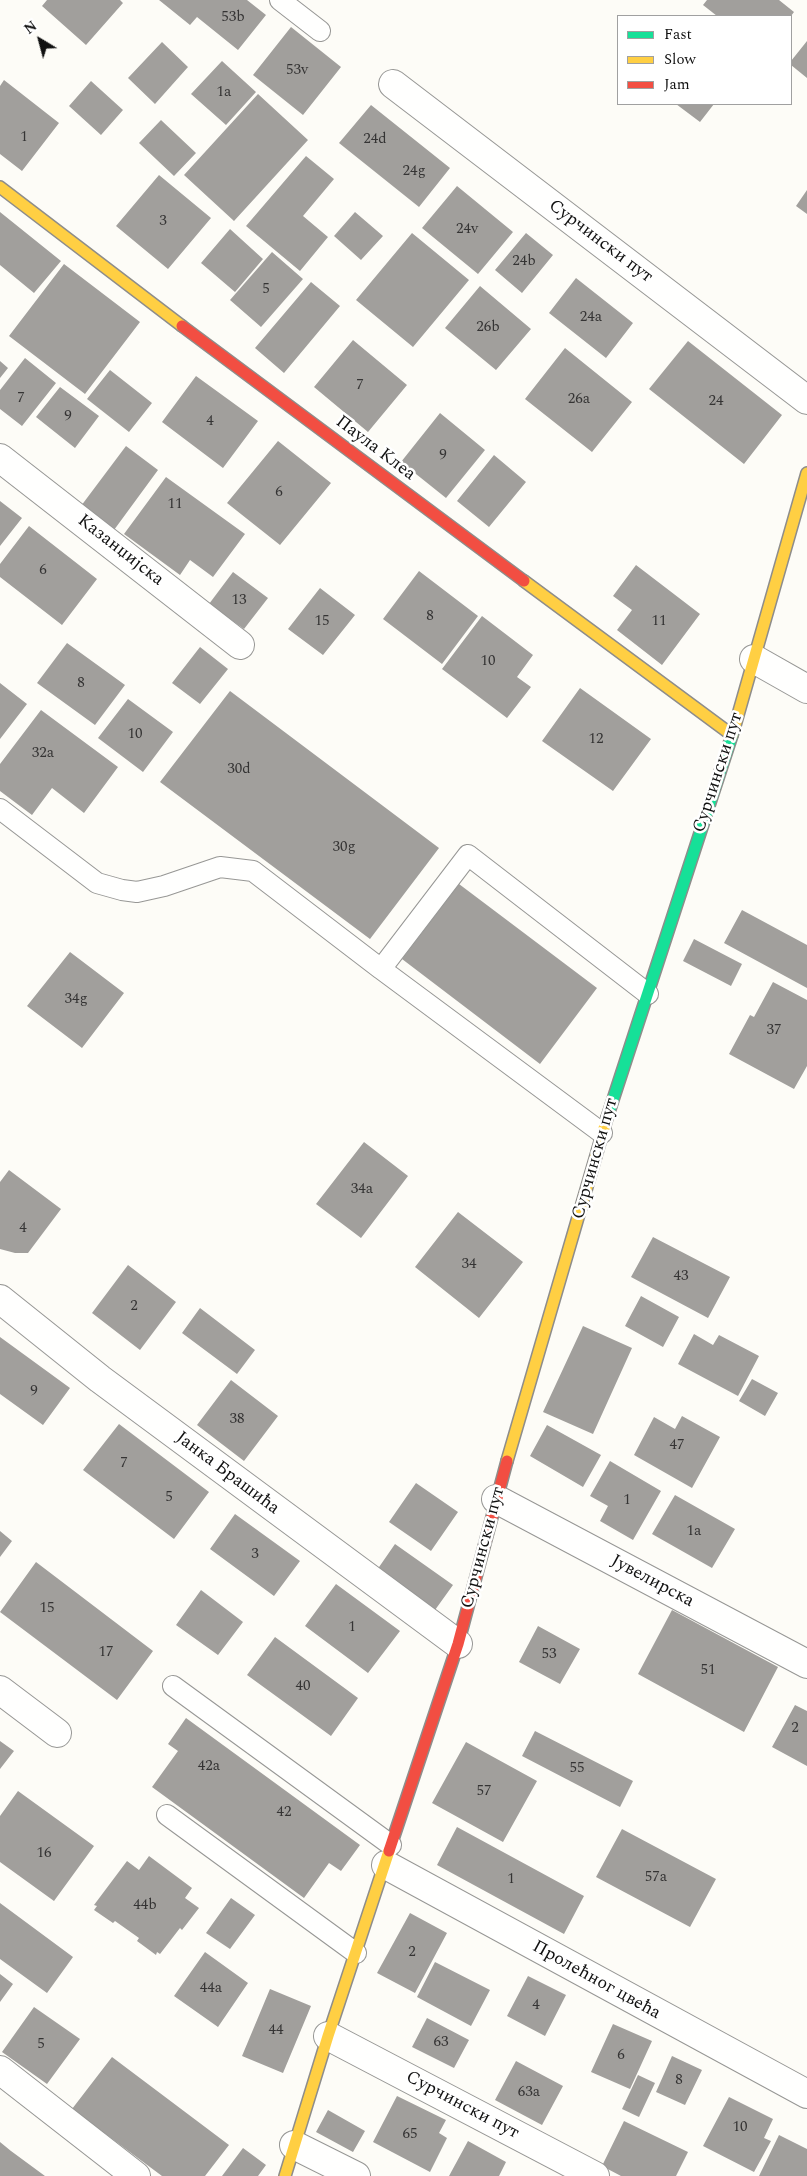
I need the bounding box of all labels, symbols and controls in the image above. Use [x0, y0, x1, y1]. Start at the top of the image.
house number: 53b [221, 9, 245, 27]
north arrow [15, 15, 65, 65]
legend [617, 15, 792, 105]
text: N [20, 16, 42, 39]
text: Fast [664, 23, 692, 46]
text: Slow [664, 48, 696, 71]
house number: 53v [286, 62, 308, 80]
text: Jam [664, 73, 690, 96]
house number: 1a [217, 84, 231, 102]
house number: 1 [20, 129, 28, 147]
house number: 24d [363, 131, 387, 149]
house number: 24g [402, 163, 426, 181]
street label: Сурчински пут [544, 196, 656, 288]
house number: 3 [159, 213, 167, 231]
house number: 24v [456, 221, 478, 239]
house number: 24b [512, 253, 536, 271]
house number: 5 [262, 281, 270, 299]
house number: 24a [580, 309, 602, 327]
house number: 26b [476, 319, 500, 337]
house number: 7 [356, 377, 364, 395]
house number: 7 [17, 390, 25, 408]
house number: 26a [568, 391, 590, 409]
house number: 24 [709, 393, 723, 411]
house number: 9 [64, 408, 72, 426]
street label: Паула Клеа [331, 412, 419, 486]
house number: 4 [206, 413, 214, 431]
house number: 9 [439, 447, 447, 465]
house number: 6 [275, 484, 283, 502]
house number: 11 [168, 496, 182, 514]
street label: Казанџијска [73, 511, 167, 591]
house number: 6 [39, 562, 47, 580]
house number: 13 [232, 592, 246, 610]
house number: 8 [426, 608, 434, 626]
house number: 15 [315, 613, 329, 631]
house number: 11 [652, 613, 666, 631]
house number: 10 [481, 653, 495, 671]
house number: 8 [77, 675, 85, 693]
street label: Сурчински пут [689, 710, 749, 836]
house number: 10 [128, 726, 142, 744]
house number: 12 [589, 731, 603, 749]
house number: 32a [32, 745, 54, 763]
house number: 30d [227, 761, 251, 779]
house number: 30g [332, 839, 356, 857]
house number: 34g [64, 991, 88, 1009]
house number: 37 [767, 1022, 781, 1040]
street label: Сурчински пут [568, 1096, 624, 1222]
house number: 34a [351, 1181, 373, 1199]
house number: 4 [19, 1220, 27, 1238]
house number: 34 [462, 1256, 476, 1274]
house number: 43 [674, 1268, 688, 1286]
house number: 2 [130, 1298, 138, 1316]
house number: 9 [30, 1383, 38, 1401]
house number: 38 [230, 1411, 244, 1429]
street label: Јанка Брашића [171, 1428, 283, 1520]
house number: 47 [670, 1437, 684, 1455]
house number: 7 [120, 1455, 128, 1473]
street label: Сурчински пут [457, 1485, 511, 1611]
house number: 5 [165, 1489, 173, 1507]
house number: 1 [623, 1492, 631, 1510]
house number: 1a [687, 1523, 701, 1541]
house number: 3 [251, 1546, 259, 1564]
street label: Јувелирска [607, 1551, 697, 1613]
house number: 15 [40, 1600, 54, 1618]
house number: 1 [348, 1619, 356, 1637]
house number: 17 [99, 1644, 113, 1662]
house number: 53 [542, 1646, 556, 1664]
house number: 51 [701, 1662, 715, 1680]
house number: 40 [296, 1678, 310, 1696]
house number: 2 [791, 1720, 799, 1738]
house number: 42a [198, 1758, 220, 1776]
house number: 55 [570, 1760, 584, 1778]
house number: 57 [477, 1783, 491, 1801]
house number: 42 [277, 1804, 291, 1822]
house number: 16 [37, 1845, 51, 1863]
house number: 57a [645, 1869, 667, 1887]
house number: 1 [507, 1871, 515, 1889]
house number: 44b [133, 1897, 157, 1915]
street label: Пролећног цвећа [528, 1937, 664, 2025]
house number: 2 [408, 1944, 416, 1962]
house number: 44a [200, 1980, 222, 1998]
house number: 4 [532, 1997, 540, 2015]
house number: 44 [269, 2022, 283, 2040]
house number: 63 [434, 2034, 448, 2052]
house number: 5 [37, 2036, 45, 2054]
house number: 6 [617, 2047, 625, 2065]
street label: Сурчински пут [402, 2067, 522, 2145]
house number: 8 [675, 2072, 683, 2090]
house number: 63a [518, 2084, 540, 2102]
house number: 10 [733, 2119, 747, 2137]
house number: 65 [403, 2126, 417, 2144]

